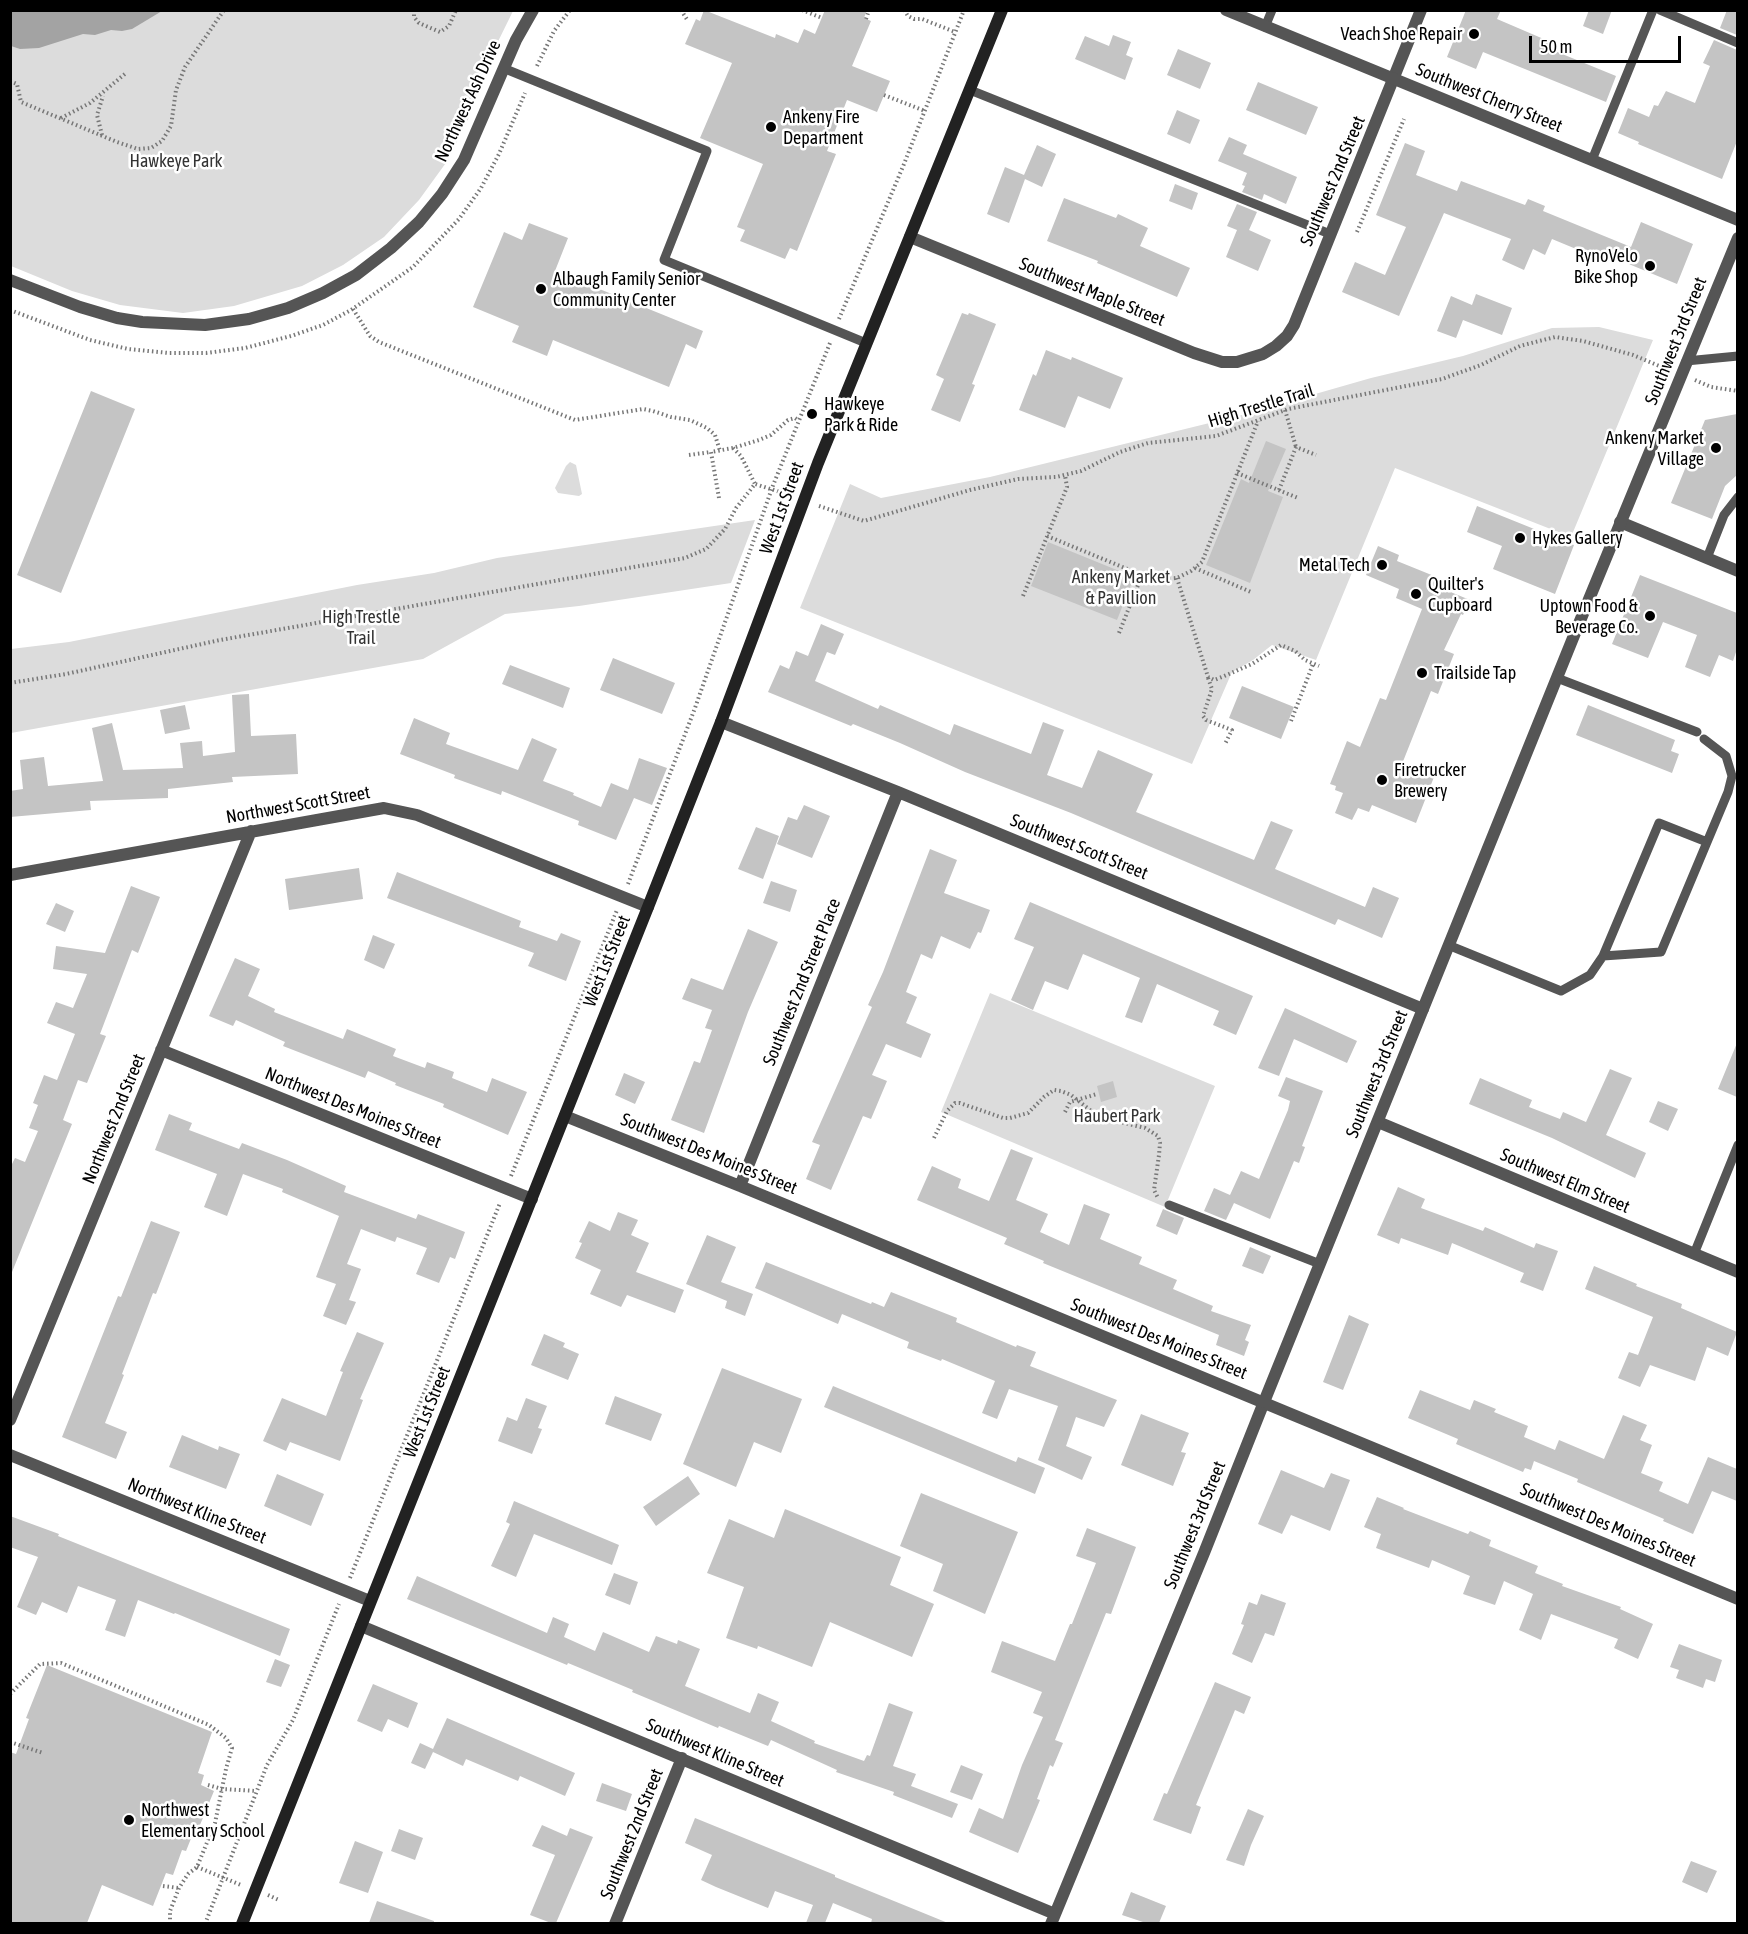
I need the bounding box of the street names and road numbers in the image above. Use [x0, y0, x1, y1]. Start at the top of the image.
street label: Northwest Ash Drive [430, 37, 506, 165]
street label: Southwest Cherry Street [1412, 59, 1566, 137]
street label: Southwest 2nd Street [1296, 113, 1370, 249]
street label: Southwest Maple Street [1016, 253, 1168, 331]
street label: Southwest 3rd Street [1641, 274, 1711, 408]
street label: High Trestle Trail [1205, 380, 1317, 432]
street label: West 1st Street [755, 459, 809, 557]
street label: Northwest Scott Street [224, 782, 372, 828]
street label: Southwest Scott Street [1007, 810, 1151, 884]
street label: Southwest 2nd Street Place [759, 895, 845, 1069]
street label: West 1st Street [579, 912, 635, 1010]
street label: Southwest 3rd Street [1342, 1007, 1412, 1141]
street label: Northwest 2nd Street [78, 1051, 150, 1187]
street label: Northwest Des Moines Street [262, 1063, 444, 1153]
street label: Southwest Des Moines Street [618, 1109, 800, 1199]
street label: Southwest Elm Street [1497, 1144, 1633, 1218]
street label: Southwest Des Moines Street [1068, 1294, 1250, 1384]
street label: West 1st Street [399, 1363, 455, 1461]
street label: Southwest 3rd Street [1160, 1458, 1230, 1592]
street label: Northwest Kline Street [125, 1473, 269, 1549]
street label: Southwest Des Moines Street [1517, 1478, 1699, 1572]
street label: Southwest Kline Street [643, 1714, 787, 1792]
street label: Southwest 2nd Street [596, 1765, 668, 1903]

